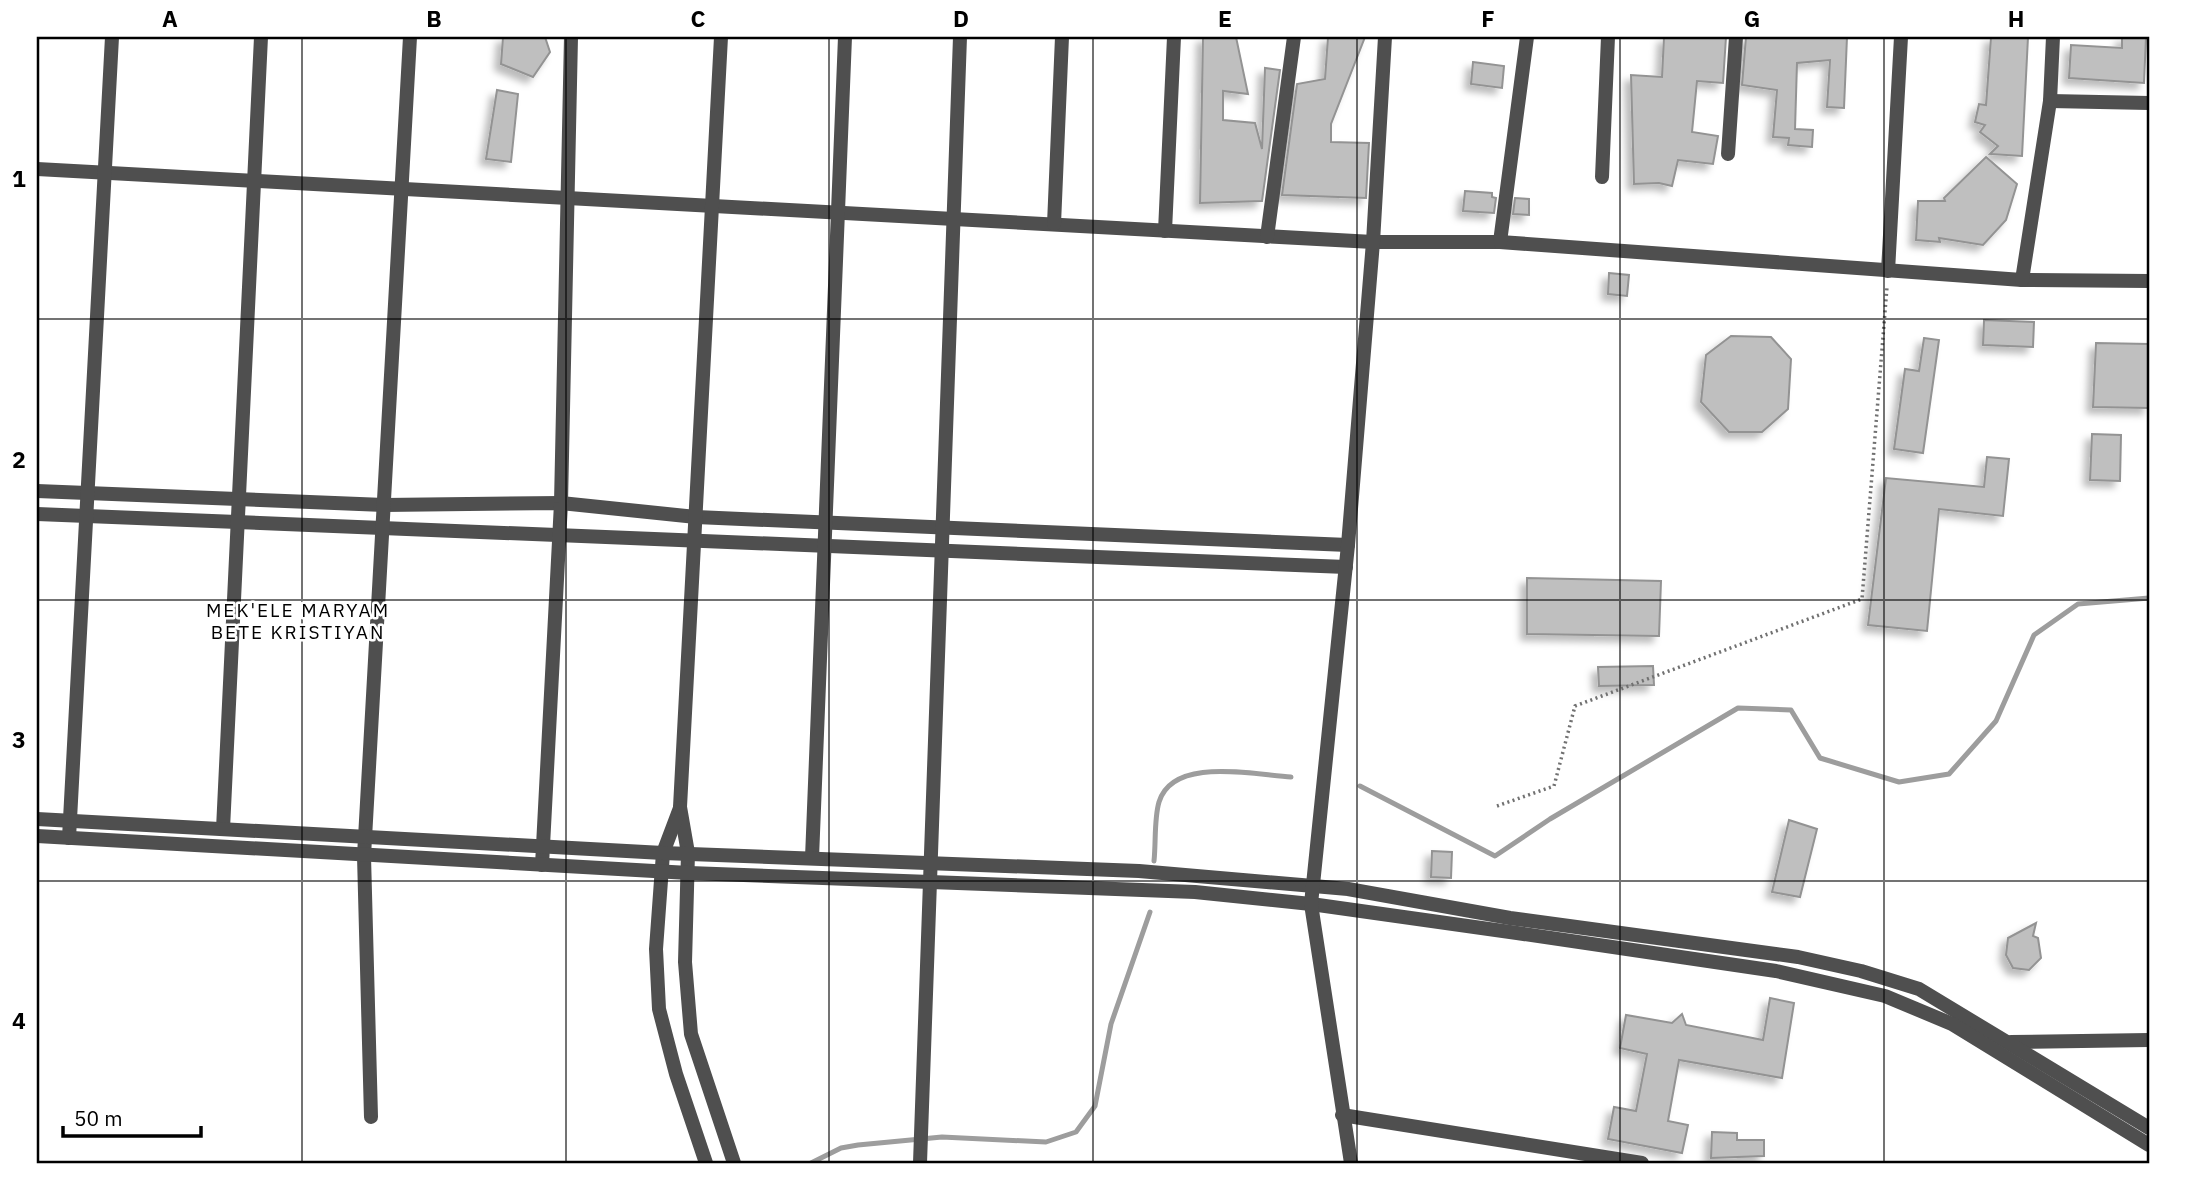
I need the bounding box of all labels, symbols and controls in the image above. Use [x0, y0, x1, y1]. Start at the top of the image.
text: A [162, 3, 178, 33]
text: B [426, 3, 442, 33]
text: C [691, 3, 706, 33]
text: D [953, 3, 969, 33]
text: E [1218, 3, 1232, 33]
text: F [1481, 3, 1495, 33]
text: G [1744, 3, 1760, 33]
text: H [2008, 3, 2024, 33]
text: 1 [12, 163, 26, 193]
text: 2 [12, 444, 26, 474]
district label: MEK'ELE MARYAM BETE KRISTIYAN [206, 598, 390, 644]
text: 3 [12, 724, 26, 754]
text: 4 [12, 1005, 26, 1035]
scale bar [63, 1095, 201, 1139]
text: 50 m [74, 1104, 123, 1132]

